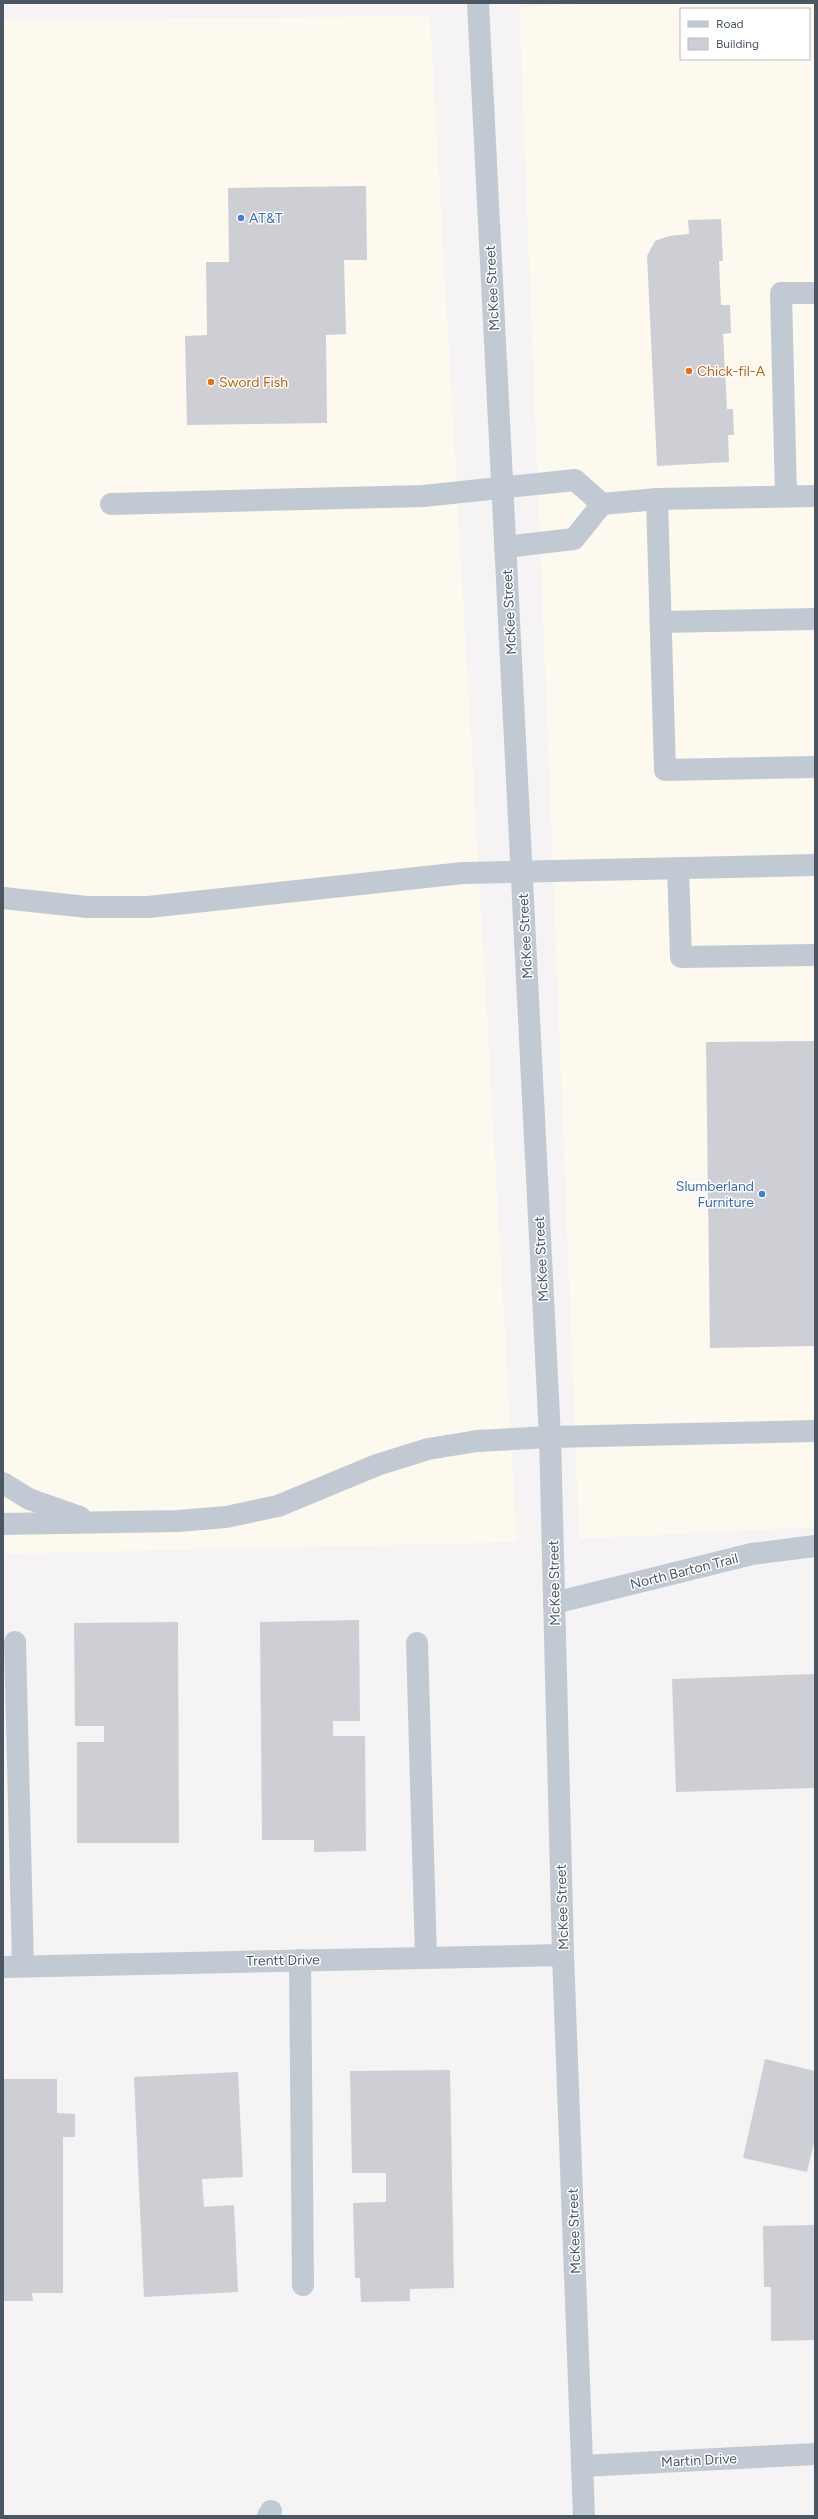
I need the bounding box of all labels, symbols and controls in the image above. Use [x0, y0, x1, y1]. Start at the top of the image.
legend [680, 8, 810, 60]
text: Road [716, 17, 744, 31]
text: Building [716, 37, 759, 51]
place label: AT&T [249, 210, 283, 227]
marker: AT&T [236, 213, 246, 223]
street label: McKee Street [482, 245, 503, 331]
place label: Chick-fil-A [697, 363, 766, 380]
marker: Chick-fil-A [684, 366, 694, 376]
place label: Sword Fish [219, 374, 288, 391]
marker: Sword Fish [206, 377, 216, 387]
street label: McKee Street [499, 569, 520, 655]
street label: McKee Street [515, 893, 536, 979]
place label: Slumberland Furniture [676, 1178, 754, 1211]
marker: Slumberland Furniture [757, 1189, 767, 1199]
street label: McKee Street [531, 1216, 552, 1302]
street label: McKee Street [545, 1540, 564, 1626]
street label: North Barton Trail [628, 1550, 740, 1593]
street label: McKee Street [553, 1864, 572, 1950]
street label: Trentt Drive [246, 1951, 320, 1970]
street label: McKee Street [565, 2188, 584, 2274]
street label: Martin Drive [661, 2450, 738, 2471]

